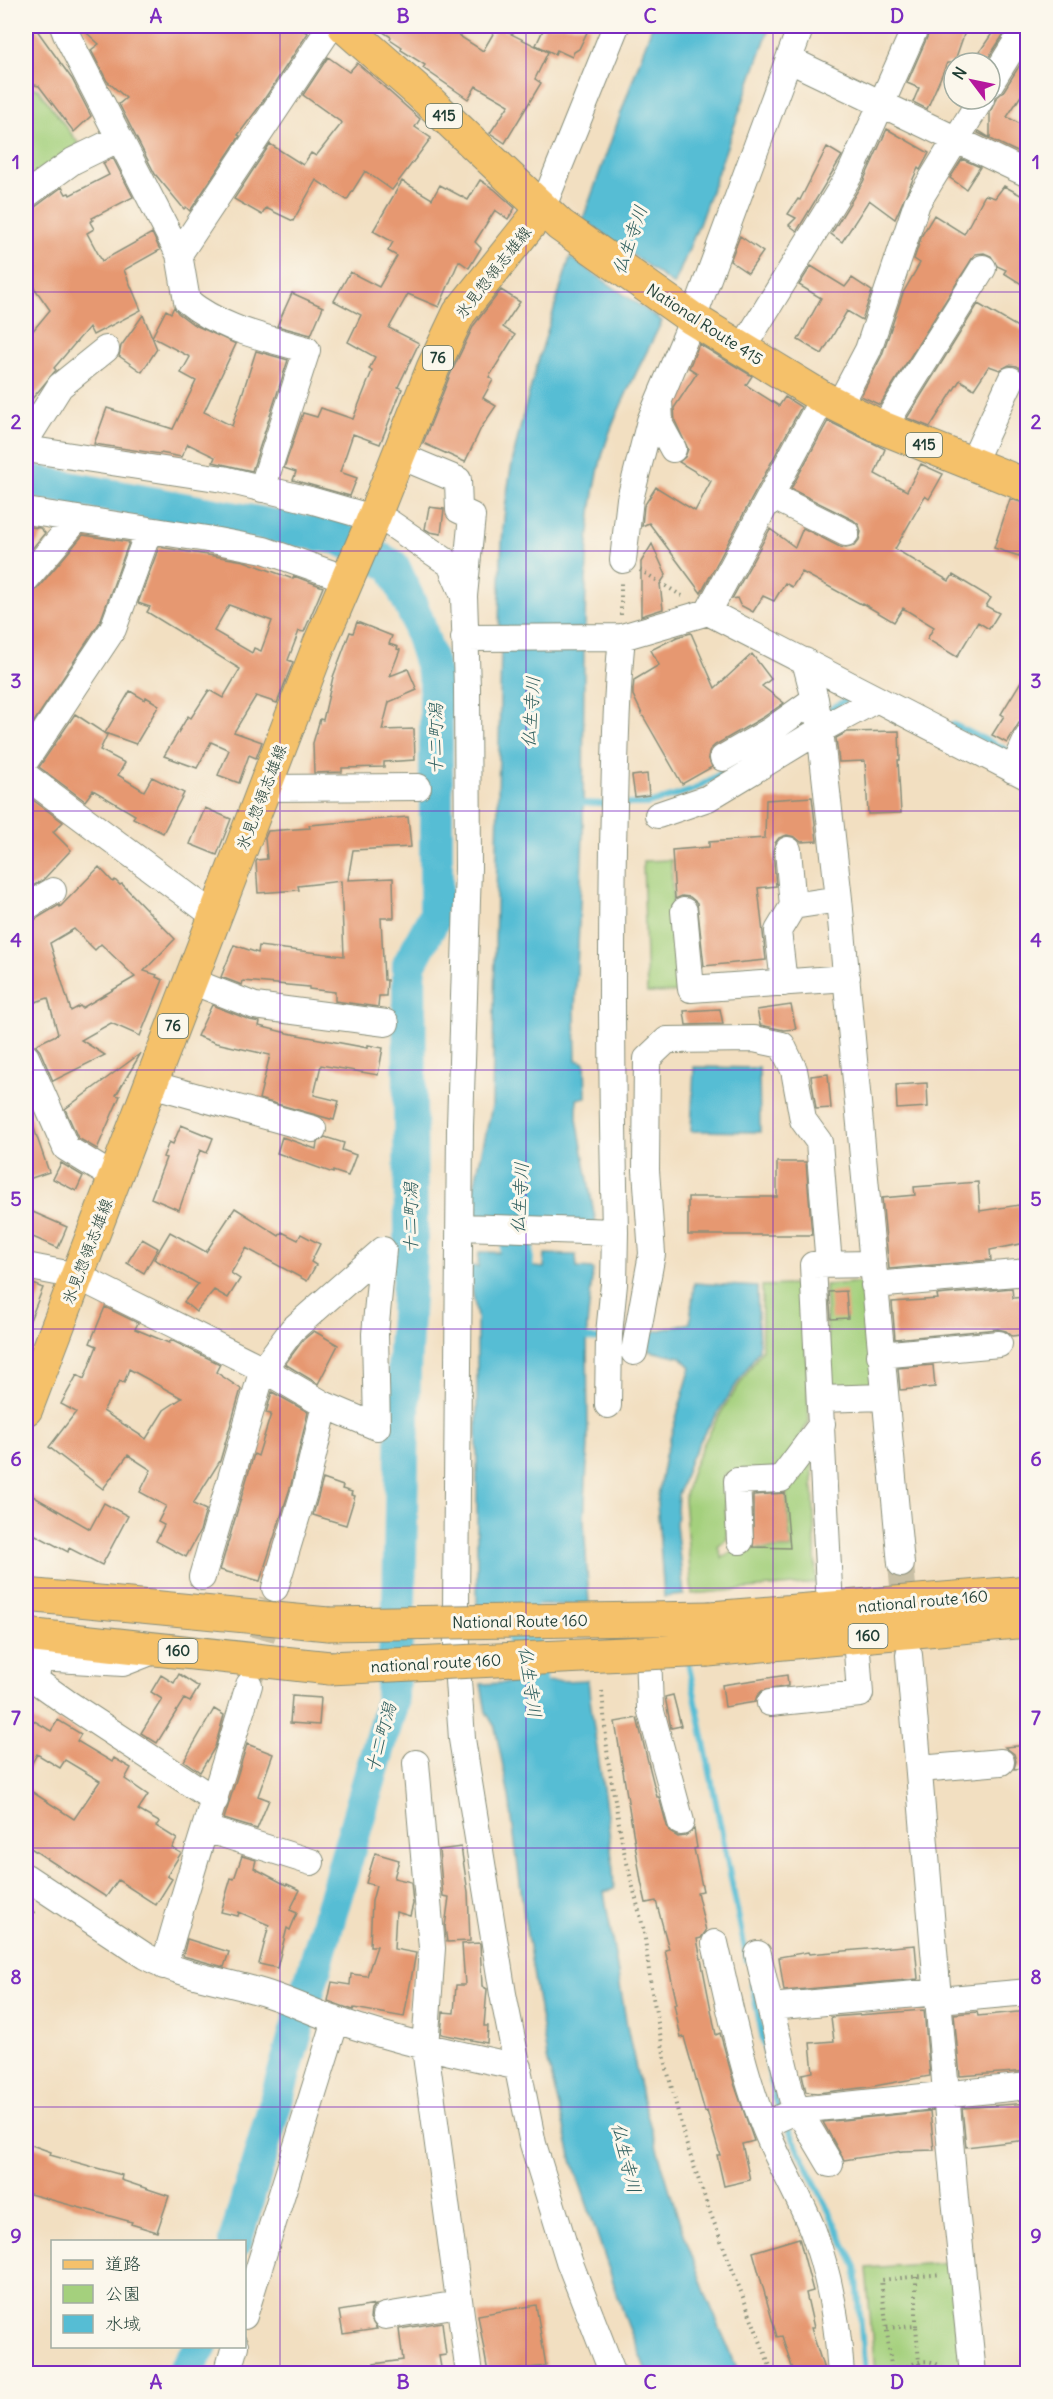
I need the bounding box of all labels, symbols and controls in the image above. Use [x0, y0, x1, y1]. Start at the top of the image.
text: A [150, 3, 163, 28]
text: B [396, 3, 410, 28]
text: C [643, 3, 657, 28]
text: D [890, 3, 904, 28]
north arrow [942, 51, 1002, 111]
text: N [948, 63, 971, 83]
road number: 415 [426, 104, 462, 128]
text: 1 [12, 149, 20, 174]
text: 1 [1032, 149, 1040, 174]
water label: 仏生寺川 [607, 202, 652, 278]
street label: 氷見惣領志雄線 [451, 222, 535, 322]
street label: National Route 415 [643, 279, 767, 369]
road number: 76 [423, 346, 453, 370]
text: 2 [11, 409, 22, 434]
text: 2 [1031, 409, 1042, 434]
road number: 415 [906, 433, 942, 457]
text: 3 [10, 668, 22, 693]
text: 3 [1030, 668, 1042, 693]
water label: 仏生寺川 [517, 675, 544, 749]
water label: 十二町潟 [424, 702, 447, 775]
street label: 氷見惣領志雄線 [232, 741, 290, 853]
text: 4 [10, 927, 22, 952]
text: 4 [1030, 927, 1042, 952]
road number: 76 [158, 1014, 188, 1038]
water label: 仏生寺川 [506, 1161, 533, 1235]
water label: 十二町潟 [399, 1181, 422, 1254]
text: 5 [10, 1186, 22, 1211]
text: 5 [1030, 1186, 1042, 1211]
street label: 氷見惣領志雄線 [58, 1195, 116, 1307]
text: 6 [10, 1446, 22, 1471]
text: 6 [1030, 1446, 1042, 1471]
street label: national route 160 [857, 1585, 989, 1617]
street label: National Route 160 [452, 1610, 588, 1632]
road number: 160 [848, 1624, 888, 1648]
road number: 160 [158, 1639, 198, 1663]
water label: 仏生寺川 [514, 1645, 547, 1719]
street label: national route 160 [370, 1650, 502, 1676]
water label: 十二町潟 [360, 1699, 401, 1776]
text: 7 [11, 1705, 21, 1730]
text: 7 [1031, 1705, 1041, 1730]
text: 8 [10, 1964, 22, 1989]
text: 8 [1030, 1964, 1042, 1989]
water label: 仏生寺川 [607, 2120, 646, 2196]
text: 9 [10, 2223, 22, 2248]
text: 9 [1030, 2223, 1042, 2248]
legend [51, 2240, 246, 2348]
text: 道路 [105, 2252, 141, 2275]
text: 公園 [105, 2282, 141, 2305]
text: 水域 [105, 2312, 141, 2335]
text: A [150, 2369, 163, 2394]
text: B [396, 2369, 410, 2394]
text: C [643, 2369, 657, 2394]
text: D [890, 2369, 904, 2394]

